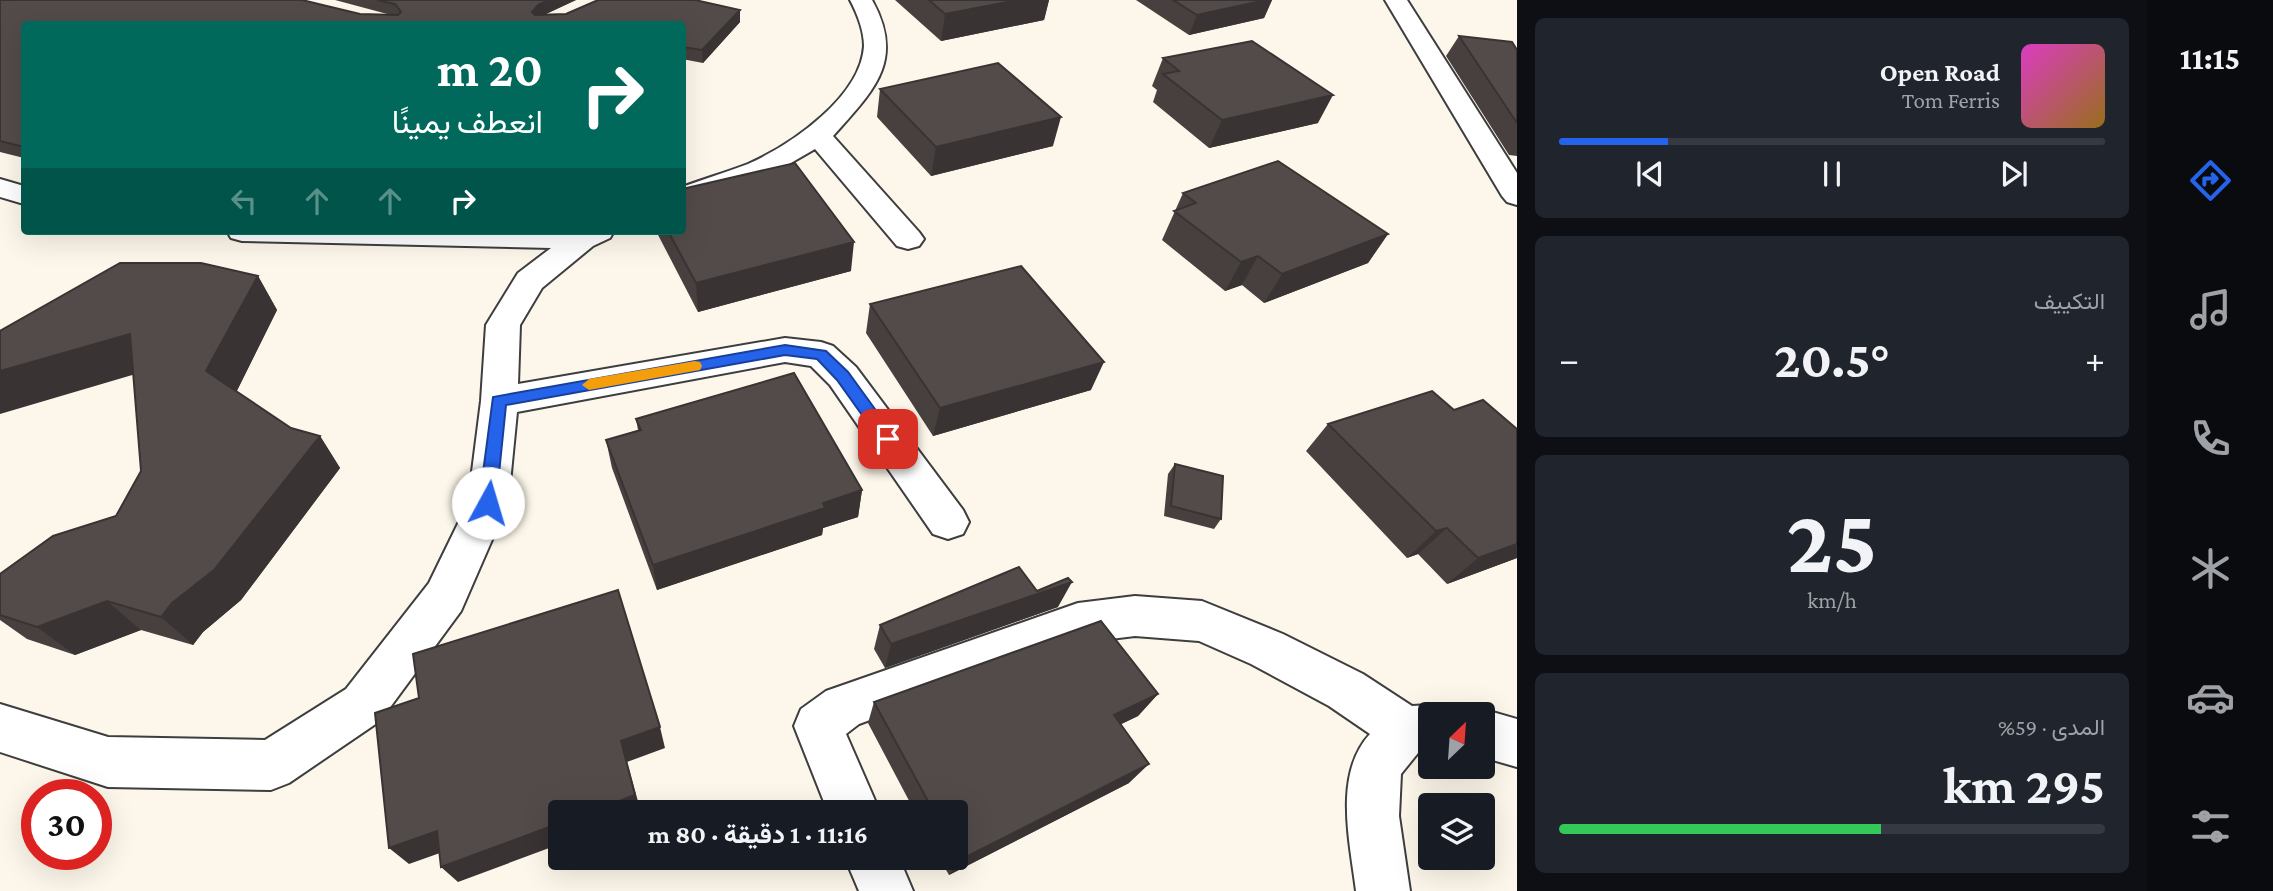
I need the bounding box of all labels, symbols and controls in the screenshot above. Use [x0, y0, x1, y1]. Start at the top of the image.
text: 11:15 [2180, 40, 2240, 76]
text: 20 m [437, 42, 543, 97]
icon: right [567, 49, 658, 140]
text: Open Road [1880, 58, 2000, 87]
text: Tom Ferris [1902, 87, 2000, 113]
text: انعطف يمينًا [392, 104, 543, 140]
icon: previous [1631, 155, 1669, 193]
icon: pause [1813, 155, 1851, 193]
icon: next [1995, 155, 2033, 193]
icon: directions [2186, 156, 2235, 205]
icon: left [225, 182, 263, 220]
icon: ahead [298, 182, 336, 220]
icon: ahead [371, 182, 409, 220]
icon: right [444, 182, 482, 220]
icon: music [2186, 285, 2235, 334]
text: التكييف [2034, 288, 2105, 314]
text: 20.5° [1774, 330, 1890, 388]
text: − [1559, 338, 1579, 380]
text: + [2085, 338, 2105, 380]
pin [858, 409, 918, 469]
icon: phone [2186, 414, 2235, 463]
icon: arrive [869, 420, 907, 458]
position arrow [451, 466, 525, 540]
text: 25 [1787, 490, 1878, 592]
icon: climate [2186, 544, 2235, 593]
text: km/h [1807, 587, 1857, 613]
icon: car [2186, 673, 2235, 722]
north arrow [1418, 702, 1494, 779]
map controls [1418, 702, 1495, 870]
text: المدى · 59% [1998, 714, 2105, 740]
text: 295 km [1943, 756, 2105, 814]
speed limit sign: 30 [21, 779, 112, 870]
button: layers [1418, 793, 1495, 870]
icon: filters [2186, 802, 2235, 851]
text: 11:16 · 1 دقيقة · 80 m [648, 820, 868, 849]

